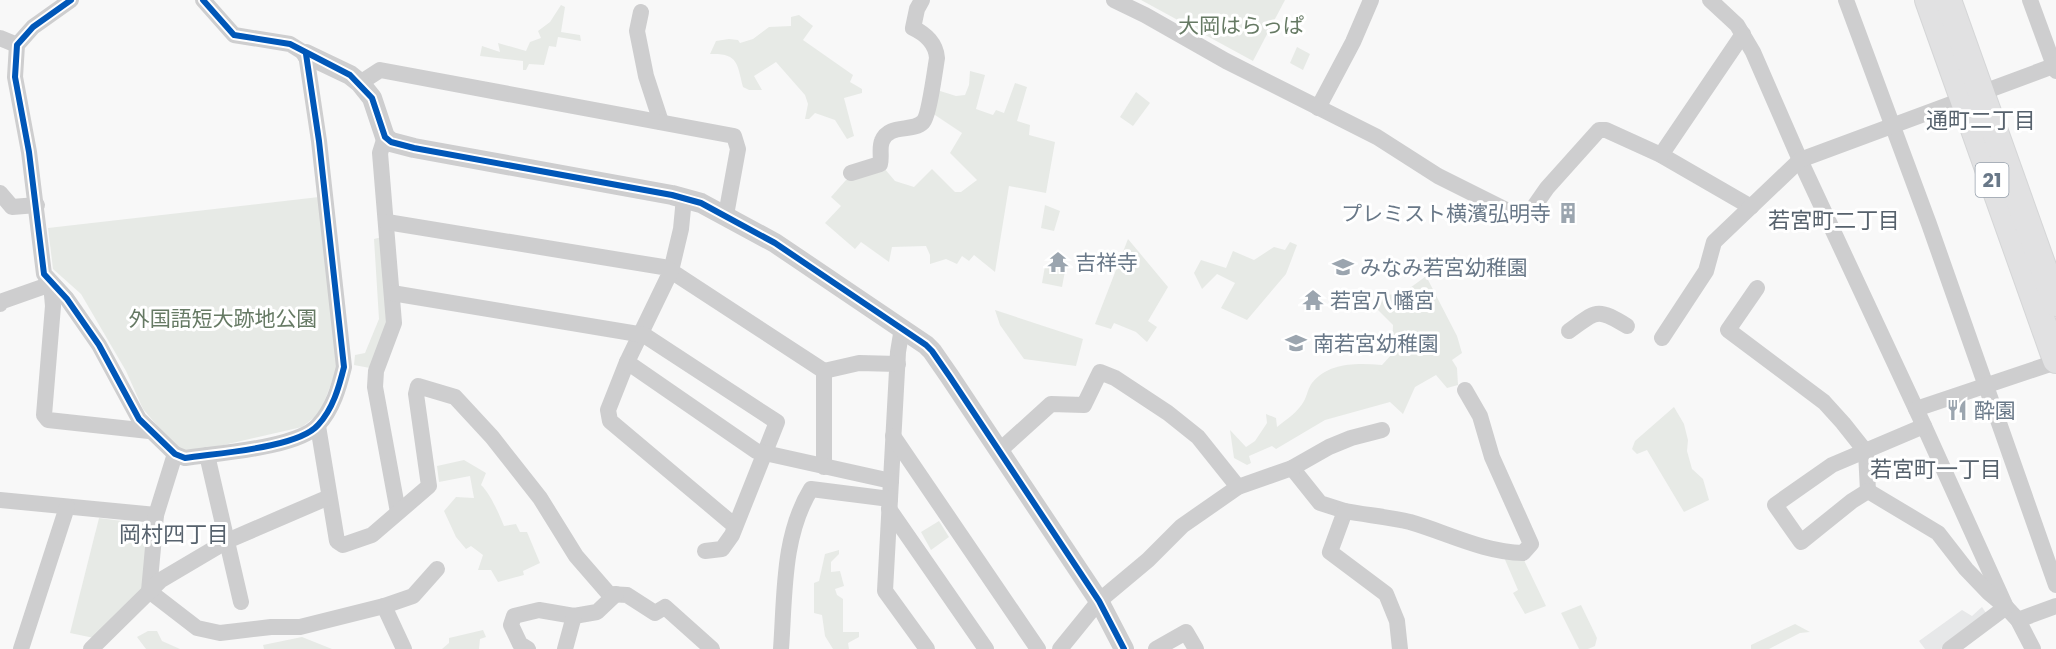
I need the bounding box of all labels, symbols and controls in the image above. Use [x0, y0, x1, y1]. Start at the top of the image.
park label: 大岡はらっぱ [1178, 11, 1304, 40]
district label: 通町二丁目 [1926, 105, 2036, 136]
road number: 21 [1976, 163, 2008, 197]
place label: プレミスト横濱弘明寺 [1341, 199, 1551, 228]
building icon: プレミスト横濱弘明寺 [1556, 201, 1580, 225]
district label: 若宮町二丁目 [1768, 205, 1900, 236]
place label: 吉祥寺 [1075, 248, 1138, 277]
temple icon: 吉祥寺 [1046, 250, 1070, 274]
place label: みなみ若宮幼稚園 [1360, 253, 1528, 282]
school or university icon: みなみ若宮幼稚園 [1331, 255, 1355, 279]
place label: 若宮八幡宮 [1330, 286, 1435, 315]
temple icon: 若宮八幡宮 [1301, 288, 1325, 312]
park label: 外国語短大跡地公園 [129, 304, 318, 333]
place label: 南若宮幼稚園 [1313, 329, 1439, 358]
school or university icon: 南若宮幼稚園 [1284, 331, 1308, 355]
place label: 酔園 [1974, 396, 2016, 425]
restaurant icon: 酔園 [1945, 398, 1969, 422]
district label: 若宮町一丁目 [1870, 454, 2002, 485]
district label: 岡村四丁目 [119, 519, 229, 550]

